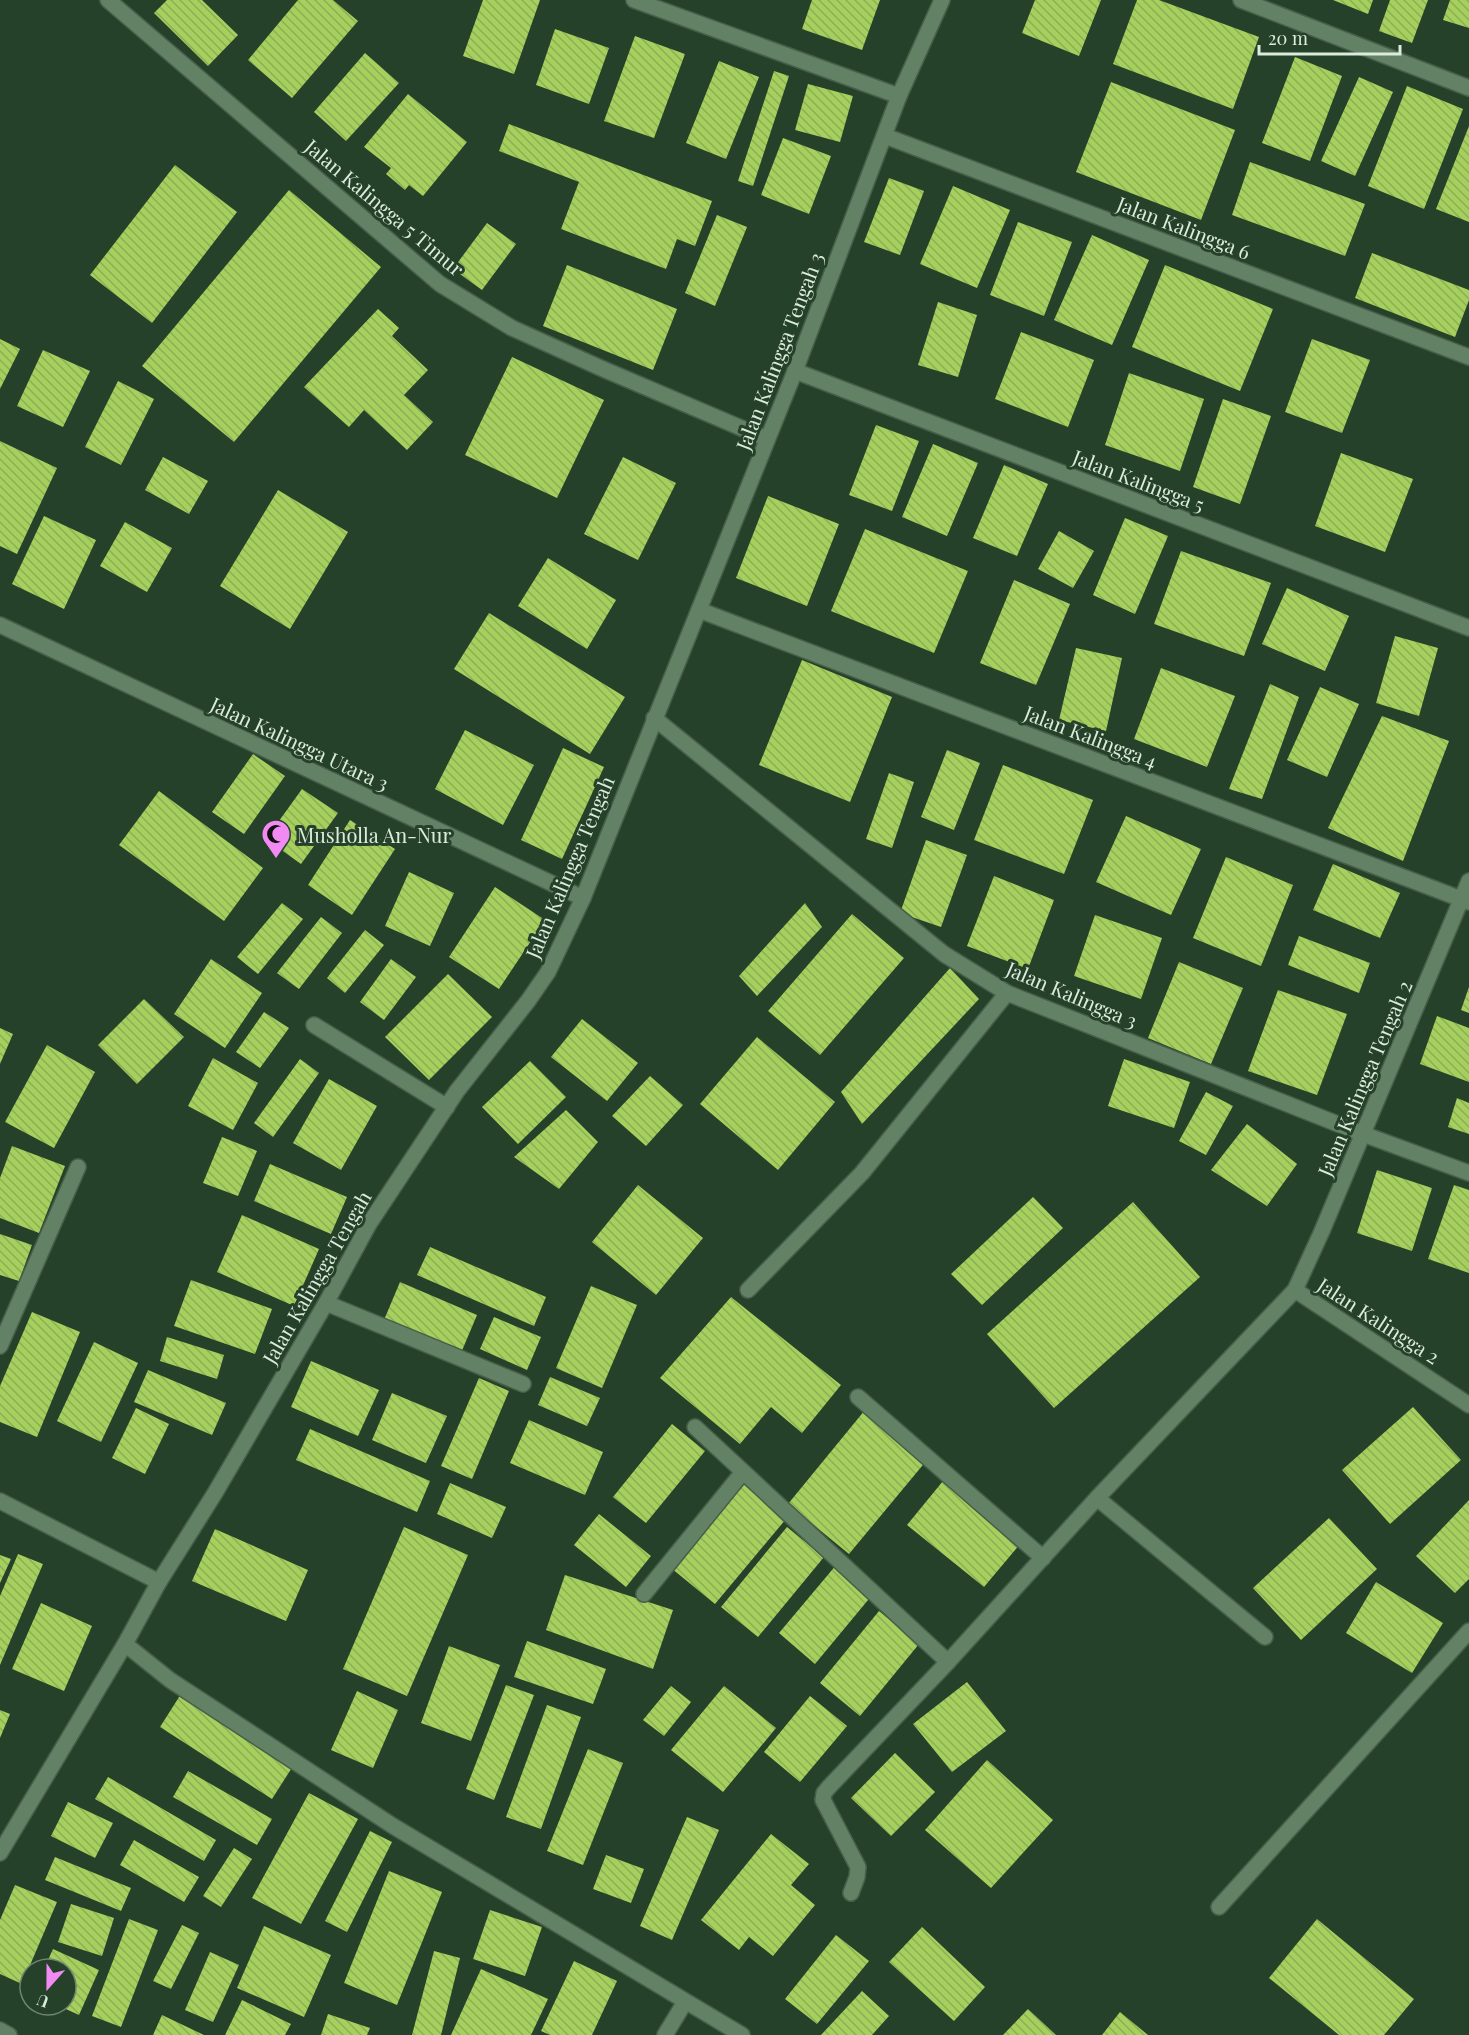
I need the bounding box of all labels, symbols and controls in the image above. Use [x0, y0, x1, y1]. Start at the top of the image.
scale bar [1259, 18, 1400, 56]
text: 20 m [1268, 26, 1308, 50]
street label: Jalan Kalingga 5 Timur [299, 132, 470, 282]
street label: Jalan Kalingga 6 [1112, 189, 1255, 265]
street label: Jalan Kalingga Tengah 3 [728, 248, 829, 455]
street label: Jalan Kalingga 5 [1068, 442, 1209, 518]
street label: Jalan Kalingga Utara 3 [205, 689, 394, 796]
street label: Jalan Kalingga 4 [1020, 698, 1161, 774]
street label: Jalan Kalingga Tengah [518, 771, 620, 963]
mosque icon: Musholla An-Nur [260, 818, 292, 860]
place label: Musholla An-Nur [297, 821, 451, 848]
street label: Jalan Kalingga 3 [1002, 954, 1142, 1034]
street label: Jalan Kalingga Tengah 2 [1310, 976, 1417, 1181]
street label: Jalan Kalingga Tengah [255, 1185, 377, 1369]
street label: Jalan Kalingga 2 [1312, 1270, 1445, 1370]
north arrow [18, 1957, 78, 2017]
text: U [34, 1990, 51, 2013]

